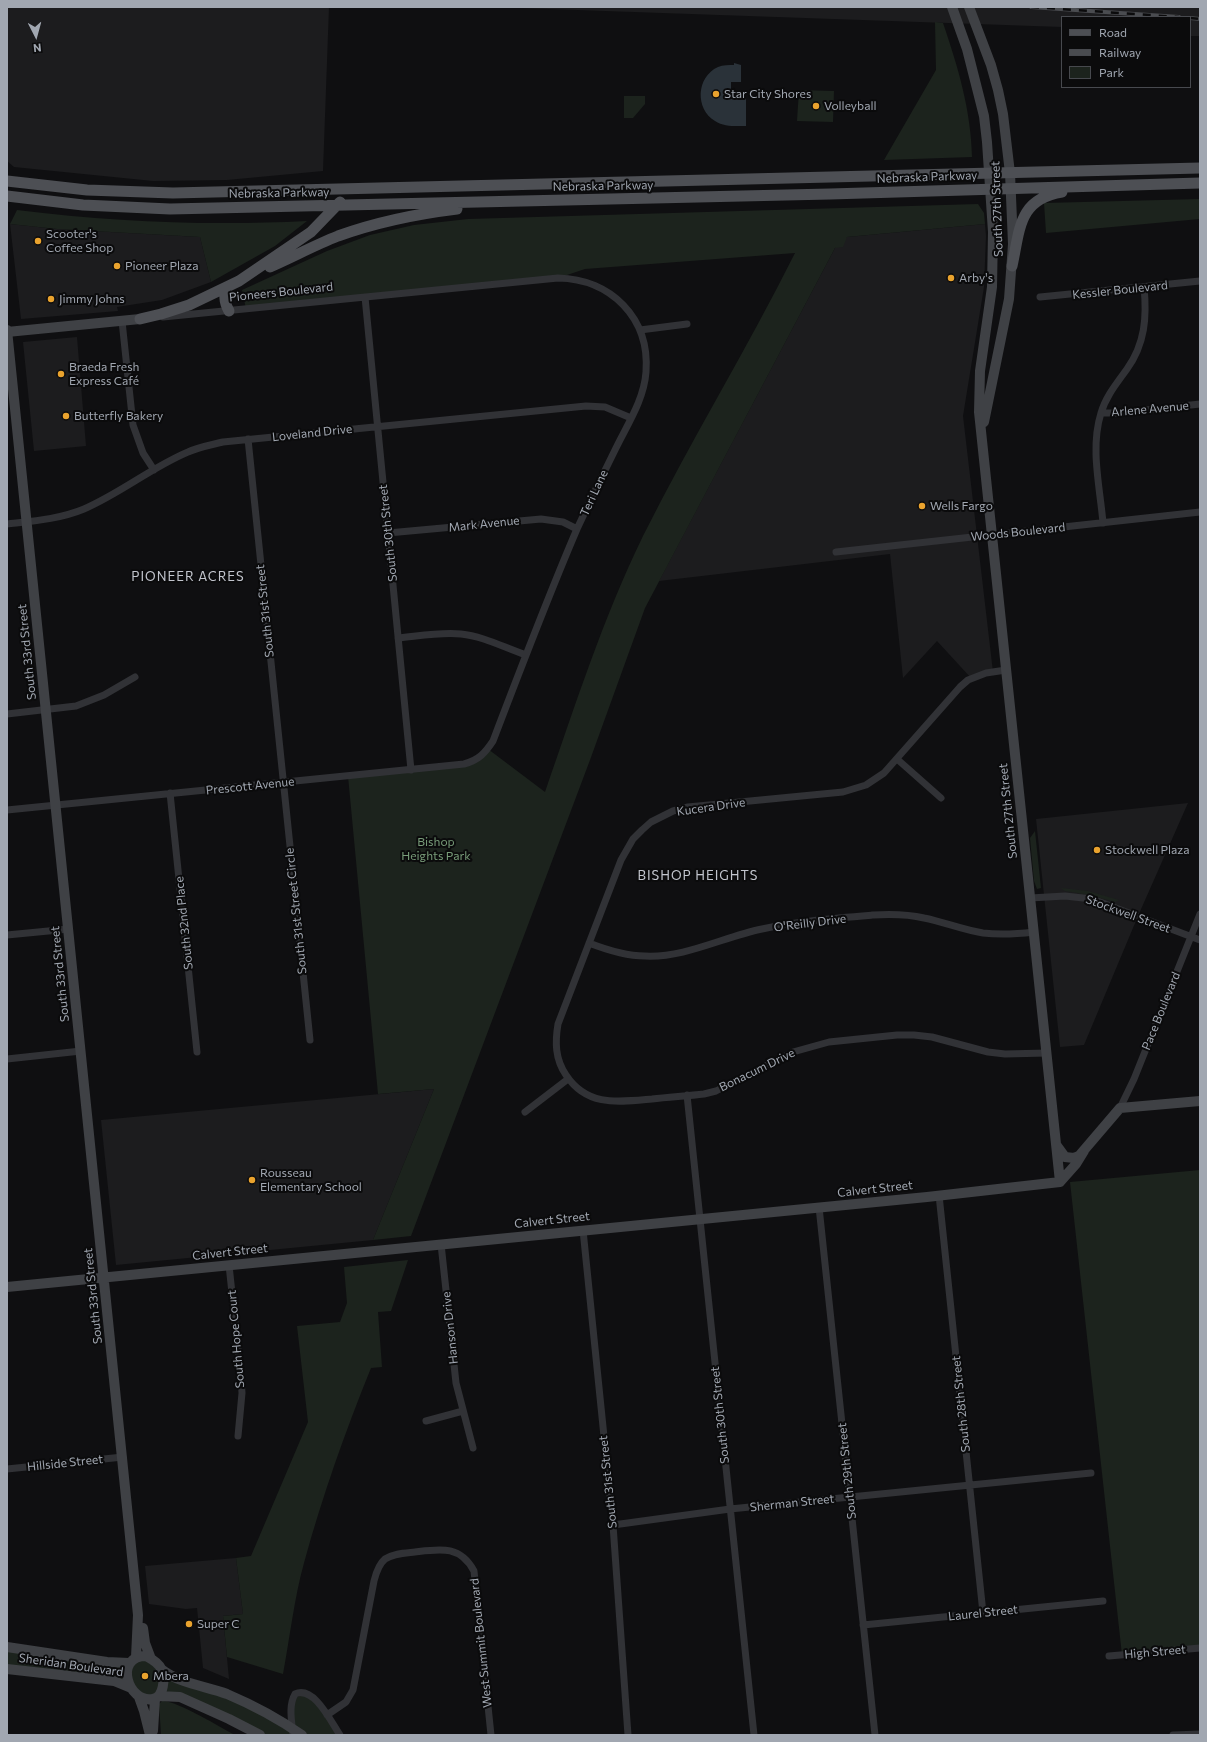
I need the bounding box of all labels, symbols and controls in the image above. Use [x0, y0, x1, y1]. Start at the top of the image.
north arrow [16, 16, 56, 56]
legend [1061, 16, 1191, 88]
text: Road [1099, 25, 1127, 39]
text: N [33, 42, 42, 55]
text: Railway [1099, 45, 1141, 59]
text: Park [1099, 65, 1124, 79]
place label: Star City Shores [724, 87, 811, 101]
marker: Star City Shores [711, 89, 721, 99]
place label: Volleyball [824, 99, 877, 113]
marker: Volleyball [811, 101, 821, 111]
street label: South 27th Street [988, 161, 1006, 257]
street label: Nebraska Parkway [876, 168, 978, 186]
street label: Nebraska Parkway [552, 178, 654, 194]
street label: Nebraska Parkway [228, 185, 330, 201]
place label: Scooter's Coffee Shop [46, 227, 113, 255]
marker: Scooter's Coffee Shop [33, 236, 43, 246]
place label: Pioneer Plaza [125, 259, 199, 273]
marker: Pioneer Plaza [112, 261, 122, 271]
place label: Arby's [959, 271, 993, 285]
marker: Arby's [946, 273, 956, 283]
street label: Kessler Boulevard [1072, 278, 1168, 302]
street label: Pioneers Boulevard [228, 279, 334, 305]
place label: Jimmy Johns [59, 292, 125, 306]
marker: Jimmy Johns [46, 294, 56, 304]
place label: Braeda Fresh Express Café [69, 360, 139, 388]
marker: Braeda Fresh Express Café [56, 369, 66, 379]
street label: Arlene Avenue [1111, 398, 1189, 420]
place label: Butterfly Bakery [74, 409, 163, 423]
marker: Butterfly Bakery [61, 411, 71, 421]
street label: Loveland Drive [271, 422, 353, 444]
street label: Teri Lane [577, 467, 611, 519]
street label: South 30th Street [376, 484, 400, 582]
place label: Wells Fargo [930, 499, 993, 513]
marker: Wells Fargo [917, 501, 927, 511]
street label: Mark Avenue [448, 513, 520, 535]
street label: Woods Boulevard [970, 520, 1066, 544]
street label: South 31st Street [253, 564, 277, 658]
district label: PIONEER ACRES [131, 569, 245, 585]
street label: South 33rd Street [15, 603, 39, 701]
street label: South 27th Street [996, 763, 1020, 859]
street label: Prescott Avenue [205, 774, 295, 798]
street label: Kucera Drive [676, 795, 746, 819]
park label: Bishop Heights Park [401, 835, 471, 863]
place label: Stockwell Plaza [1105, 843, 1190, 857]
marker: Stockwell Plaza [1092, 845, 1102, 855]
street label: South 31st Street Circle [282, 847, 310, 975]
district label: BISHOP HEIGHTS [638, 868, 758, 884]
street label: South 32nd Place [172, 876, 196, 970]
street label: Stockwell Street [1084, 892, 1172, 936]
street label: O'Reilly Drive [773, 911, 847, 935]
street label: South 33rd Street [48, 925, 72, 1023]
street label: Pace Boulevard [1139, 970, 1183, 1052]
street label: Bonacum Drive [717, 1045, 797, 1095]
place label: Rousseau Elementary School [260, 1166, 362, 1194]
marker: Rousseau Elementary School [247, 1175, 257, 1185]
street label: Calvert Street [837, 1178, 913, 1200]
street label: Calvert Street [514, 1209, 590, 1231]
street label: Calvert Street [192, 1241, 268, 1263]
street label: South 33rd Street [81, 1247, 105, 1345]
street label: South Hope Court [225, 1289, 247, 1389]
street label: Hanson Drive [439, 1291, 461, 1365]
street label: South 28th Street [949, 1355, 973, 1453]
street label: South 30th Street [708, 1366, 732, 1464]
street label: South 29th Street [835, 1422, 859, 1520]
street label: South 31st Street [596, 1435, 620, 1529]
street label: Hillside Street [26, 1452, 104, 1474]
street label: Sherman Street [749, 1491, 835, 1515]
street label: West Summit Boulevard [467, 1578, 495, 1708]
street label: Laurel Street [947, 1602, 1019, 1624]
place label: Super C [197, 1617, 239, 1631]
marker: Super C [184, 1619, 194, 1629]
street label: High Street [1124, 1642, 1186, 1662]
street label: Sheridan Boulevard [18, 1651, 124, 1679]
place label: Mbera [153, 1669, 189, 1683]
marker: Mbera [140, 1671, 150, 1681]

